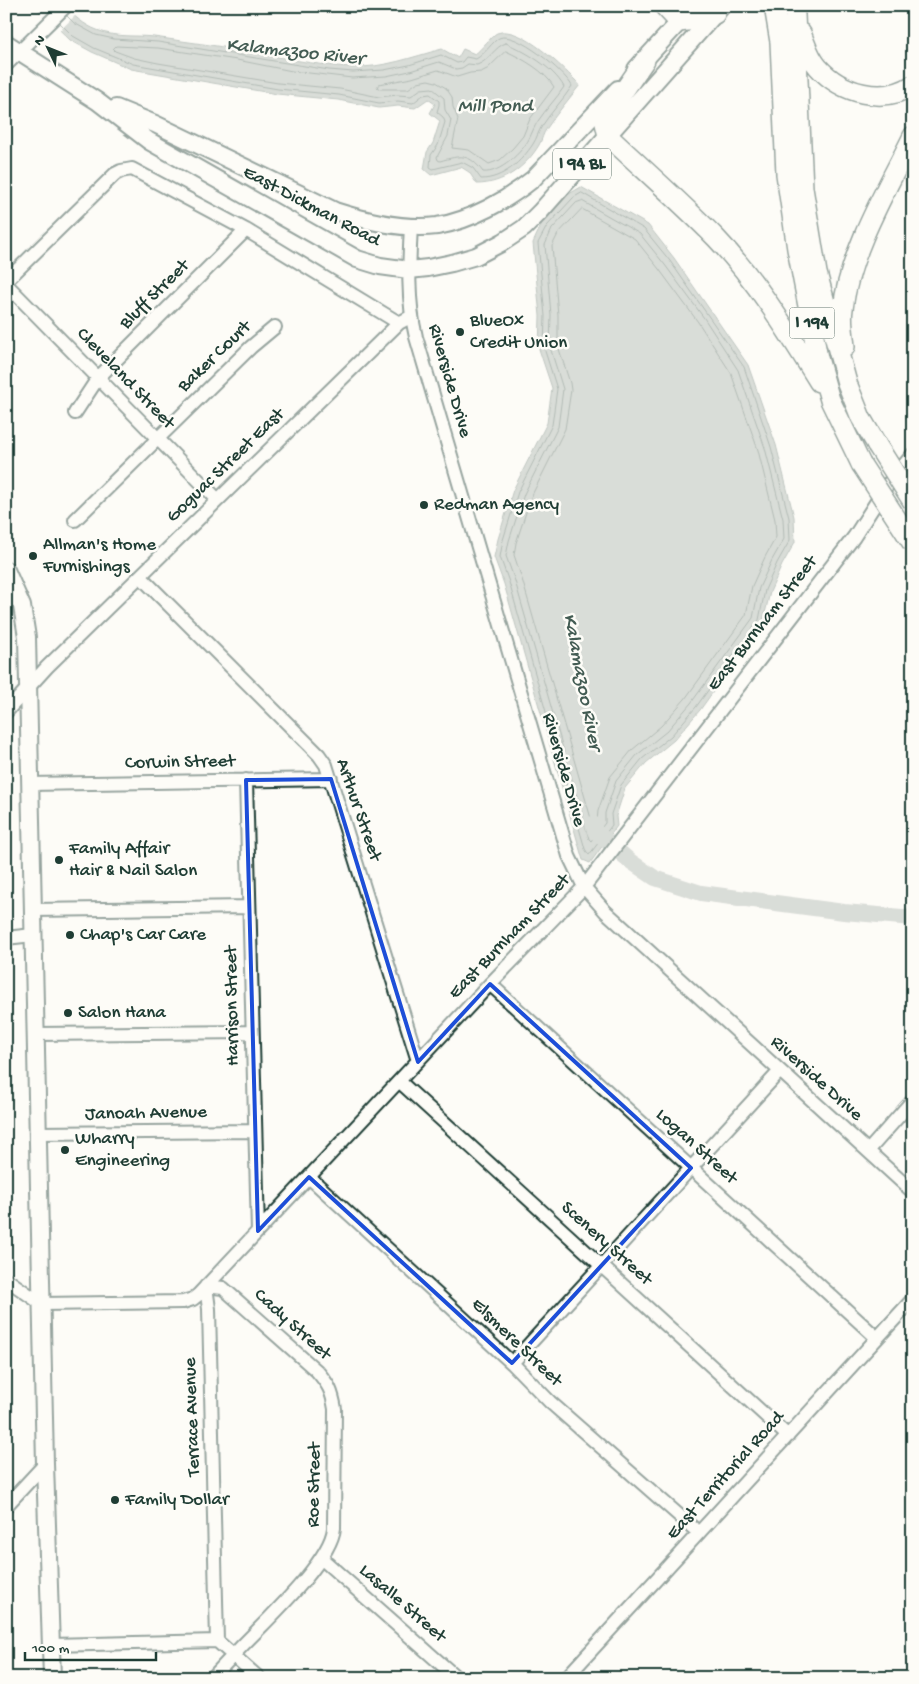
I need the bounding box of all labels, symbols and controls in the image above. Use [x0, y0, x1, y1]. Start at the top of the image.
north arrow [22, 22, 72, 72]
text: N [31, 32, 50, 50]
water label: Kalamazoo River [225, 34, 369, 72]
water label: Mill Pond [458, 96, 534, 119]
road number: I 94 BL [553, 148, 611, 180]
street label: East Dickman Road [238, 161, 385, 254]
street label: Bluff Street [114, 254, 196, 336]
road number: I 194 [790, 307, 834, 338]
place label: BlueOx Credit Union [469, 310, 567, 355]
street label: Baker Court [173, 315, 258, 398]
street label: Riverside Drive [422, 322, 476, 441]
street label: Cleveland Street [71, 323, 181, 436]
marker: BlueOx Credit Union [454, 326, 466, 338]
street label: Goguac Street East [162, 402, 291, 528]
place label: Redman Agency [434, 494, 560, 517]
marker: Redman Agency [418, 499, 430, 511]
place label: Allman's Home Furnishings [42, 534, 156, 579]
marker: Allman's Home Furnishings [27, 550, 39, 562]
street label: East Burnham Street [703, 550, 824, 696]
water label: Kalamazoo River [557, 612, 606, 756]
street label: Riverside Drive [536, 711, 590, 830]
street label: Corwin Street [125, 751, 237, 775]
street label: Arthur Street [330, 756, 387, 866]
place label: Family Affair Hair & Nail Salon [68, 838, 197, 883]
marker: Family Affair Hair & Nail Salon [53, 854, 65, 866]
street label: East Burnham Street [444, 868, 577, 1004]
place label: Chap's Car Care [80, 924, 206, 947]
marker: Chap's Car Care [64, 929, 76, 941]
street label: Harrison Street [220, 944, 246, 1066]
place label: Salon Hana [78, 1002, 167, 1025]
marker: Salon Hana [62, 1007, 74, 1019]
street label: Riverside Drive [765, 1031, 867, 1127]
street label: Janoah Avenue [85, 1101, 207, 1127]
street label: Logan Street [650, 1104, 743, 1191]
place label: Wharry Engineering [75, 1128, 170, 1173]
marker: Wharry Engineering [59, 1144, 71, 1156]
street label: Scenery Street [556, 1197, 658, 1293]
street label: Cady Street [248, 1284, 337, 1367]
street label: Elsmere Street [466, 1294, 568, 1394]
street label: Terrace Avenue [179, 1357, 207, 1478]
street label: East Territorial Road [662, 1405, 791, 1545]
street label: Roe Street [303, 1440, 327, 1528]
place label: Family Dollar [124, 1489, 231, 1512]
marker: Family Dollar [109, 1494, 121, 1506]
street label: Lasalle Street [354, 1560, 452, 1650]
scale bar [25, 1629, 156, 1661]
text: 100 m [31, 1640, 70, 1658]

